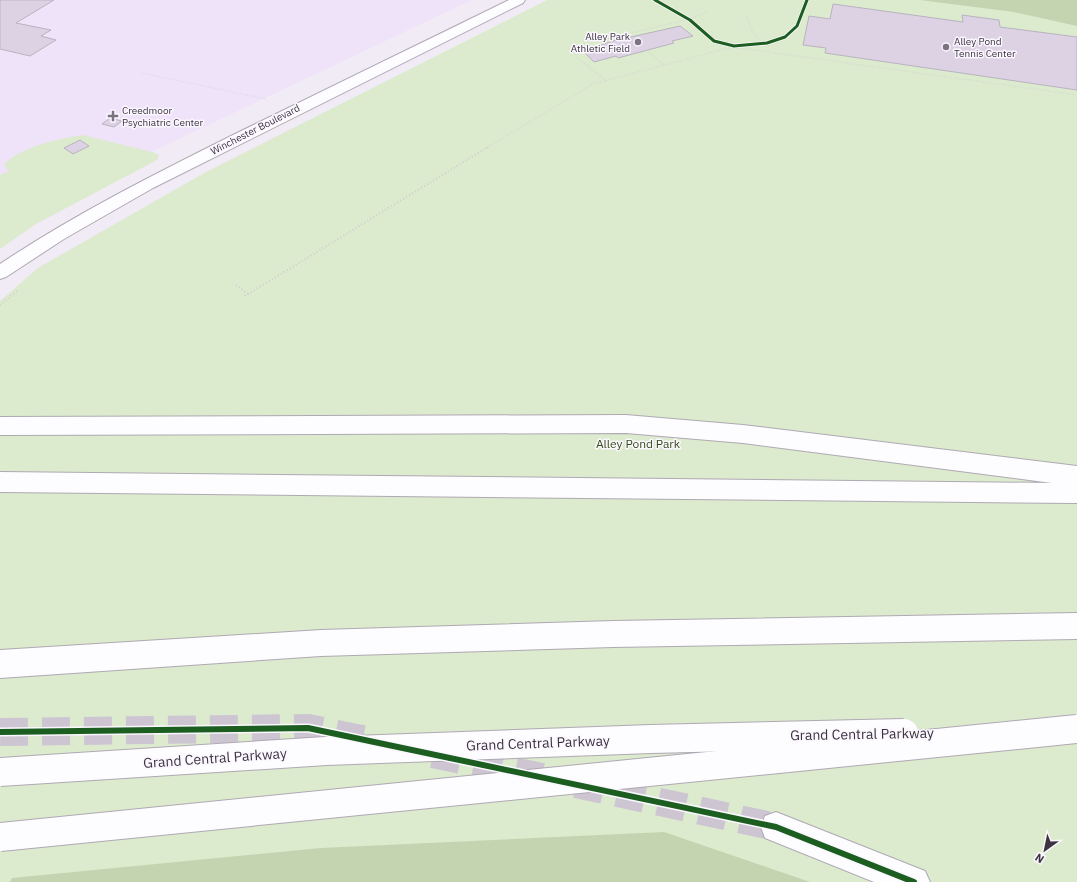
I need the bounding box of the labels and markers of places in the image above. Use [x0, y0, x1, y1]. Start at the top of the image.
place label: Alley Park Athletic Field [571, 30, 631, 55]
place label: Alley Pond Tennis Center [954, 35, 1016, 60]
marker: Alley Park Athletic Field [633, 37, 643, 47]
marker: Alley Pond Tennis Center [941, 42, 951, 52]
place label: Creedmoor Psychiatric Center [122, 104, 204, 129]
marker: Creedmoor Psychiatric Center [107, 110, 119, 122]

